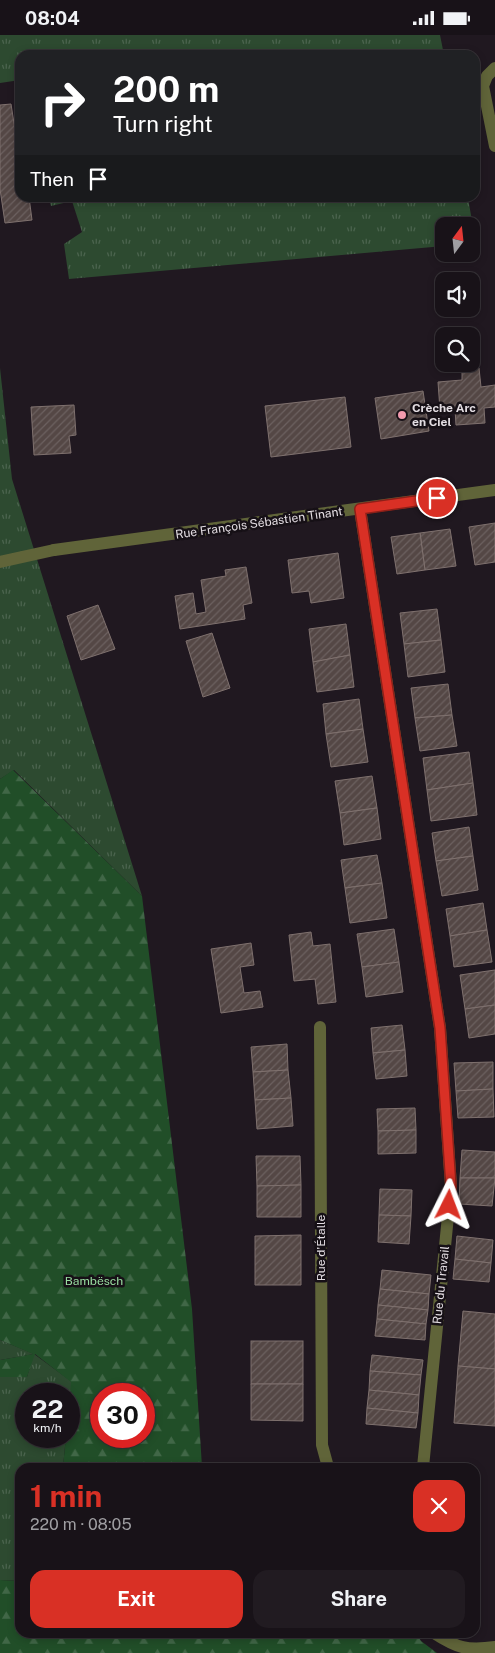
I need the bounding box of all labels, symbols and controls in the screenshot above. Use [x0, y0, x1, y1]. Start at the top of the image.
text: 08:04 [25, 7, 80, 29]
text: 200 m [113, 69, 219, 110]
icon: right [30, 70, 95, 135]
text: Turn right [113, 111, 213, 137]
icon: arrive [84, 165, 112, 193]
text: Then [30, 168, 74, 190]
north arrow [435, 217, 480, 263]
map controls [435, 217, 480, 372]
button: sound [435, 272, 480, 317]
button: search [435, 327, 480, 372]
place label: Crèche Arc en Ciel [412, 401, 476, 429]
marker: Crèche Arc en Ciel [396, 409, 408, 421]
pin [416, 477, 458, 519]
icon: arrive [423, 484, 451, 512]
street label: Rue François Sébastien Tinant [174, 504, 344, 542]
position arrow [422, 1178, 474, 1230]
street label: Rue d'Étalle [314, 1215, 328, 1281]
street label: Rue du Travail [430, 1245, 452, 1325]
park label: Bambësch [65, 1274, 123, 1288]
speed limit sign: 30 [90, 1383, 155, 1448]
text: 22 [32, 1394, 63, 1424]
text: km/h [33, 1421, 62, 1435]
text: 1 min [30, 1478, 102, 1514]
button: close [413, 1480, 465, 1532]
text: 220 m · 08:05 [30, 1515, 132, 1534]
button: Exit [30, 1570, 243, 1628]
button: Share [253, 1570, 465, 1628]

